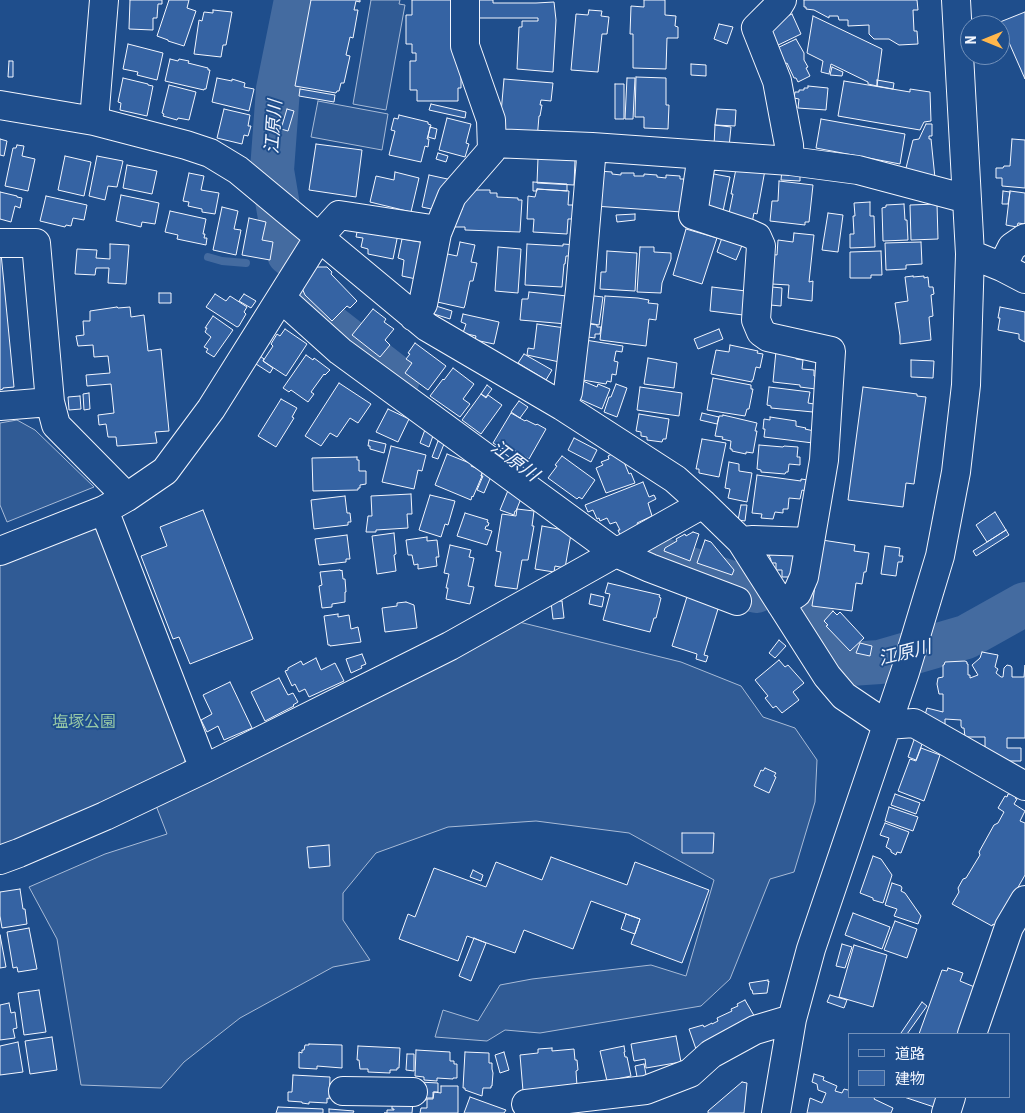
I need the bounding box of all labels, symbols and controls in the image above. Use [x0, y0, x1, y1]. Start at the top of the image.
north arrow [960, 15, 1010, 65]
text: N [963, 36, 979, 44]
water label: 江原川 [262, 99, 288, 155]
water label: 江原川 [486, 437, 542, 487]
water label: 江原川 [876, 637, 934, 671]
park label: 塩塚公園 [52, 713, 116, 733]
legend [848, 1033, 1010, 1098]
text: 道路 [895, 1045, 925, 1063]
text: 建物 [895, 1070, 925, 1088]

